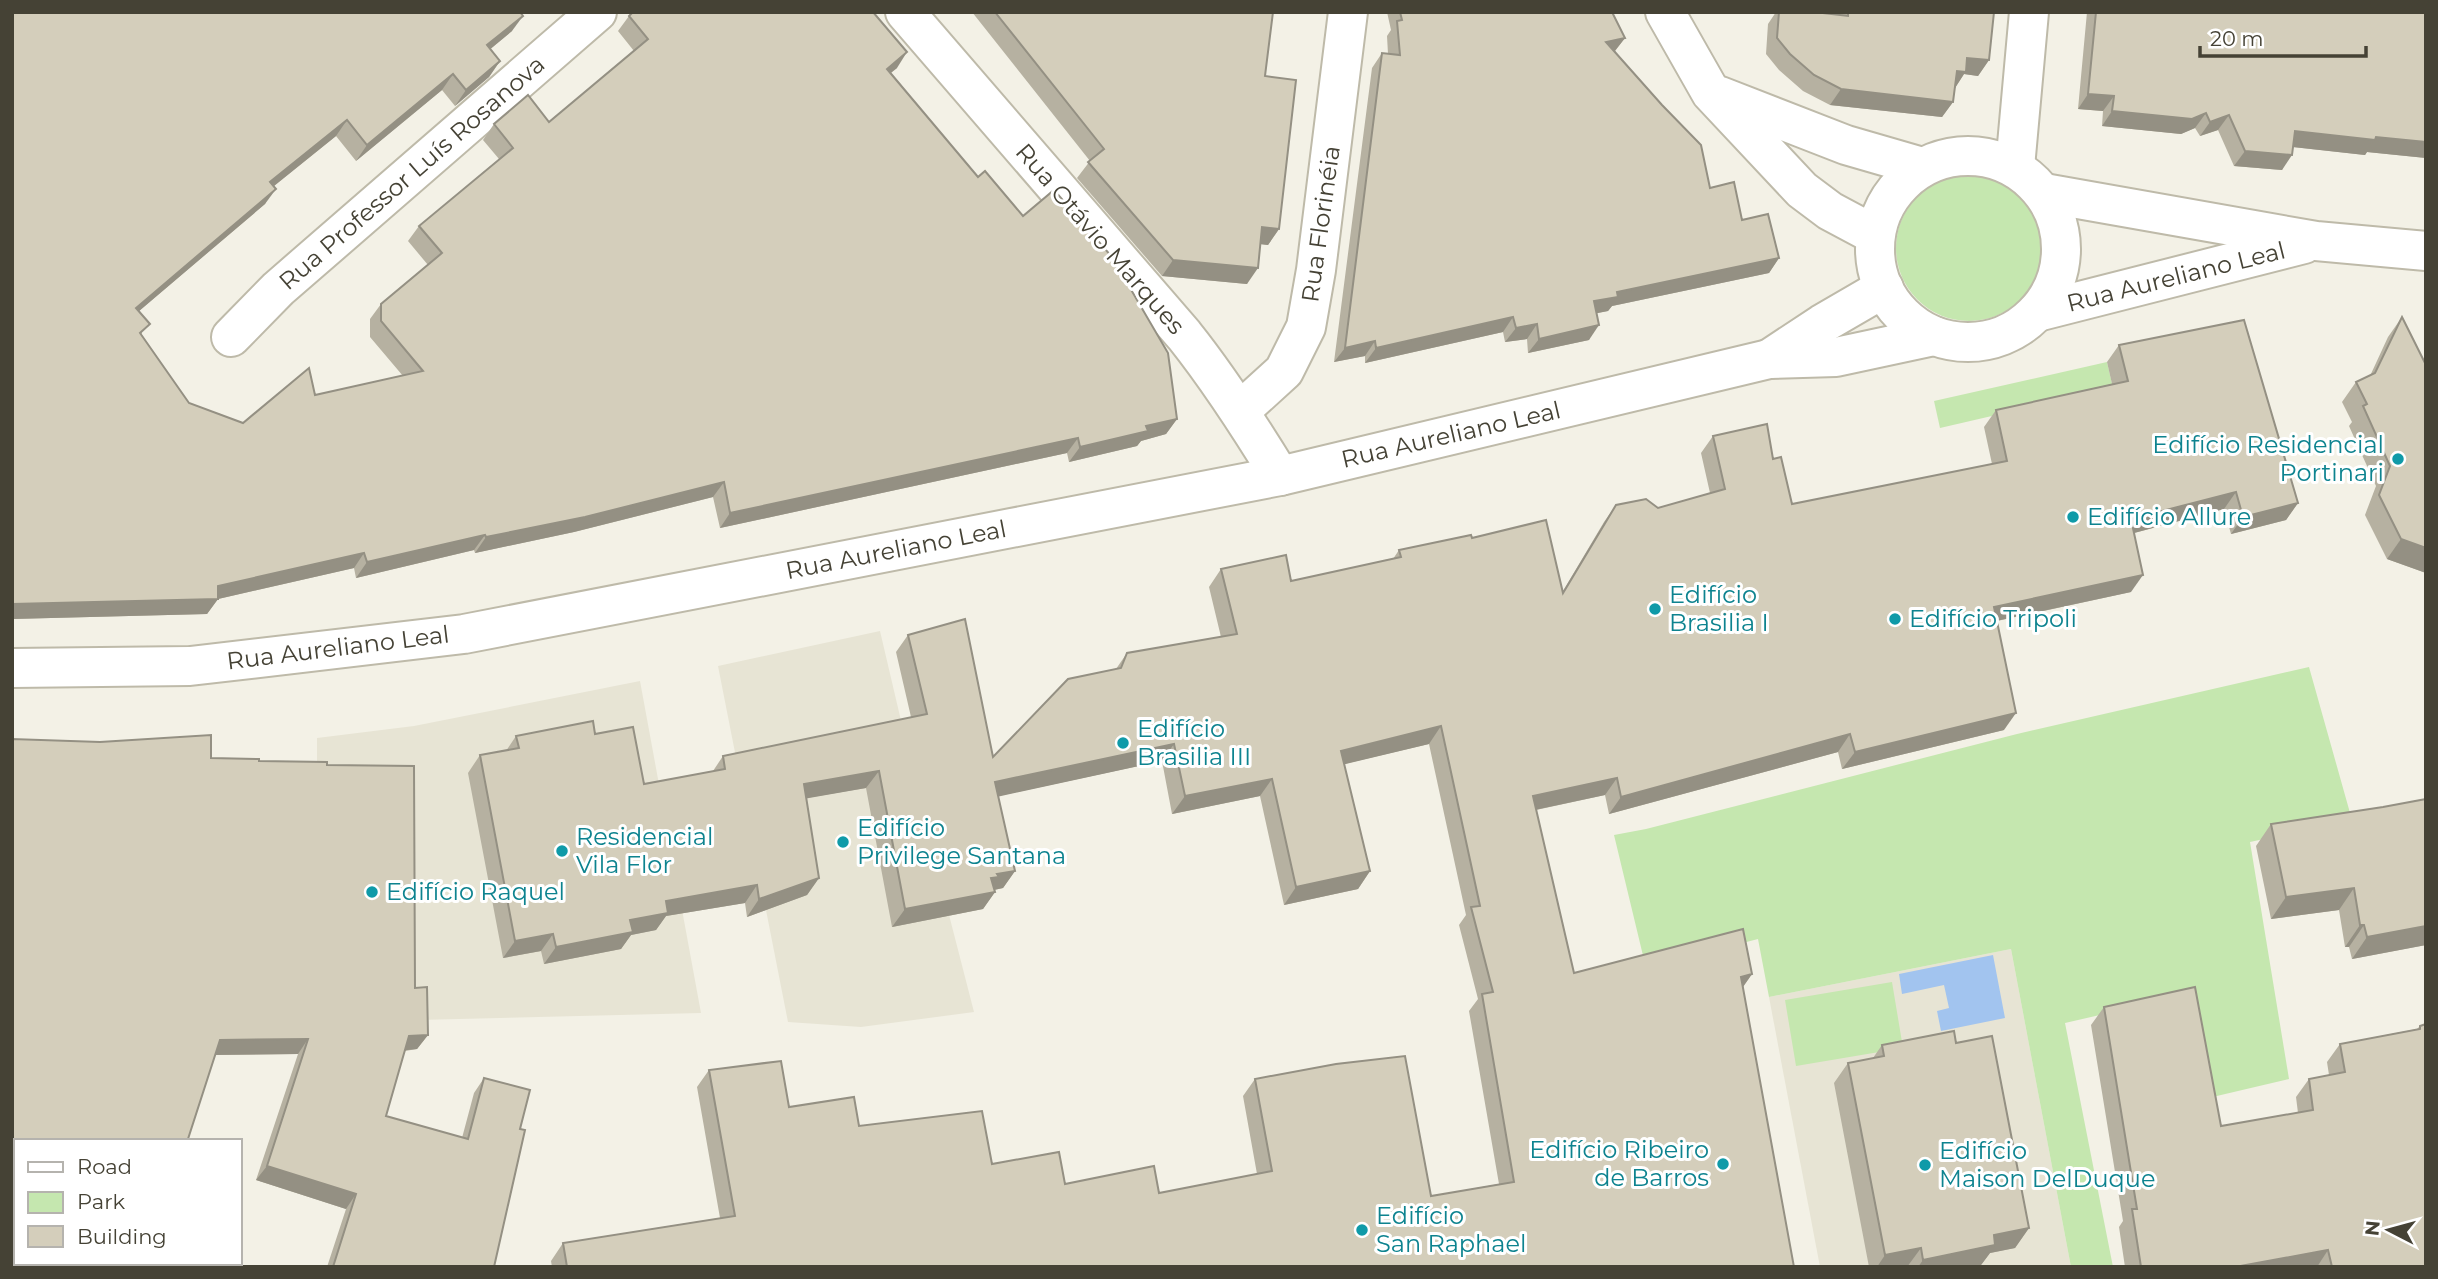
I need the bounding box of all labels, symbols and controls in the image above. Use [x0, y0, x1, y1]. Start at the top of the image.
scale bar [2200, 14, 2366, 58]
text: 20 m [2210, 26, 2264, 51]
street label: Rua Professor Luís Rosanova [273, 49, 550, 296]
street label: Rua Otávio Marques [1010, 137, 1191, 340]
street label: Rua Florinéia [1295, 144, 1346, 304]
street label: Rua Aureliano Leal [2064, 235, 2288, 318]
street label: Rua Aureliano Leal [1338, 395, 1563, 474]
place label: Edifício Residencial Portinari [2152, 430, 2384, 487]
marker: Edifício Residencial Portinari [2390, 451, 2406, 467]
place label: Edifício Allure [2087, 502, 2251, 531]
marker: Edifício Allure [2065, 509, 2081, 525]
street label: Rua Aureliano Leal [783, 514, 1009, 585]
place label: Edifício Brasilia I [1669, 580, 1769, 637]
marker: Edifício Brasilia I [1647, 601, 1663, 617]
place label: Edifício Tripoli [1909, 604, 2077, 633]
marker: Edifício Tripoli [1887, 611, 1903, 627]
street label: Rua Aureliano Leal [225, 619, 451, 676]
place label: Edifício Brasilia III [1137, 714, 1251, 771]
marker: Edifício Brasilia III [1115, 735, 1131, 751]
place label: Edifício Privilege Santana [857, 813, 1066, 870]
place label: Residencial Vila Flor [576, 822, 713, 879]
marker: Edifício Privilege Santana [835, 834, 851, 850]
marker: Residencial Vila Flor [554, 843, 570, 859]
place label: Edifício Raquel [386, 877, 565, 906]
marker: Edifício Raquel [364, 884, 380, 900]
place label: Edifício Ribeiro de Barros [1529, 1135, 1709, 1192]
place label: Edifício Maison DelDuque [1939, 1136, 2155, 1193]
legend [14, 1139, 242, 1265]
text: Road [77, 1154, 132, 1179]
marker: Edifício Ribeiro de Barros [1715, 1156, 1731, 1172]
marker: Edifício Maison DelDuque [1917, 1157, 1933, 1173]
text: Park [77, 1189, 125, 1214]
north arrow [2354, 1195, 2424, 1265]
place label: Edifício San Raphael [1376, 1201, 1526, 1258]
text: N [2360, 1219, 2385, 1237]
marker: Edifício San Raphael [1354, 1222, 1370, 1238]
text: Building [77, 1224, 167, 1249]

